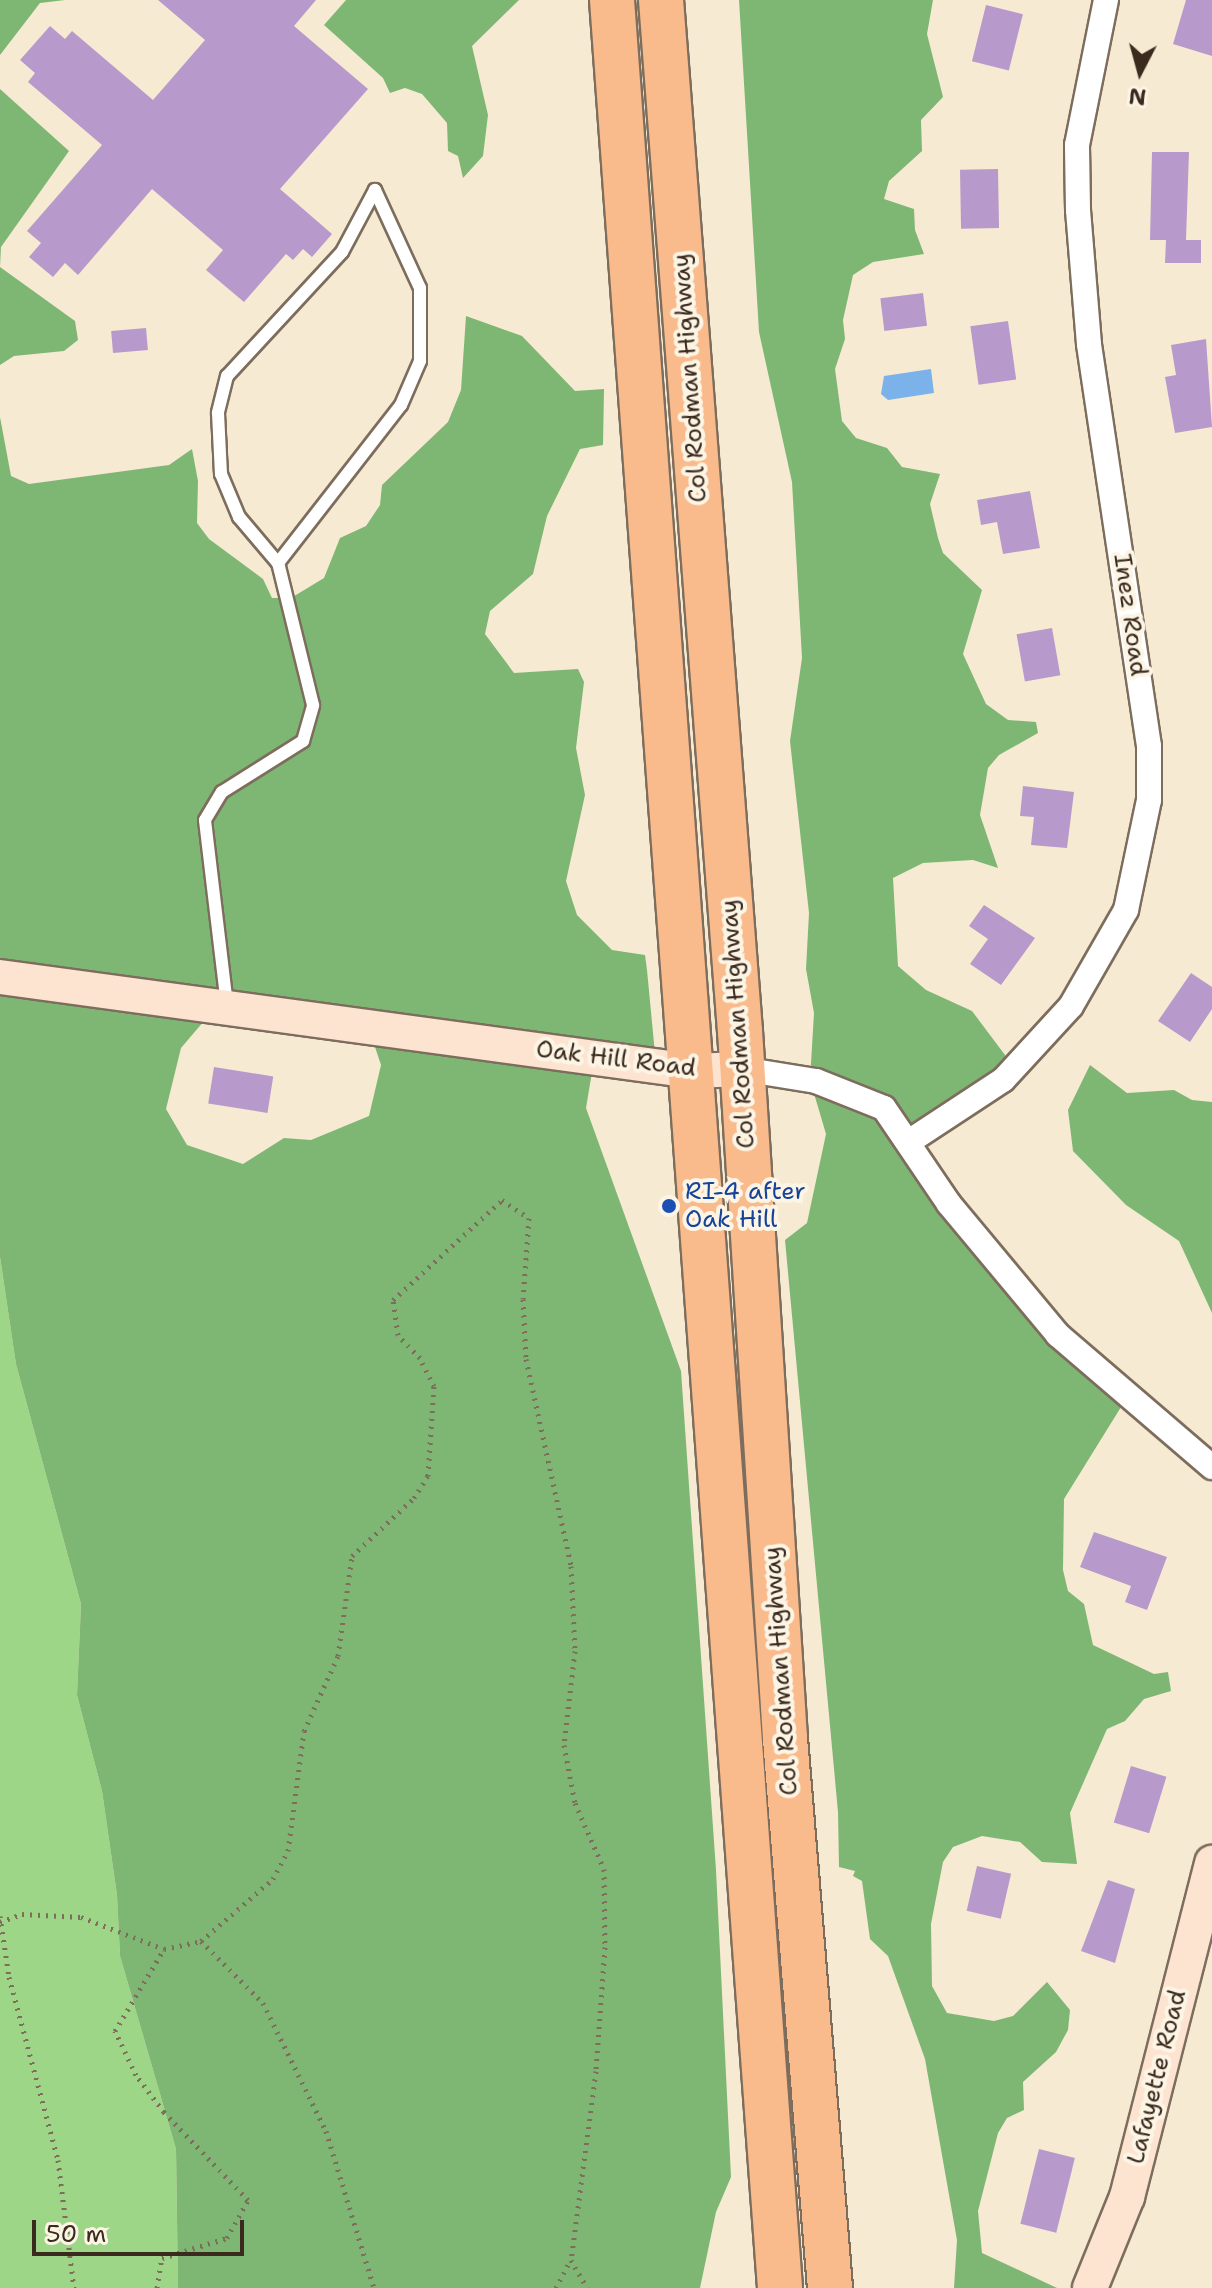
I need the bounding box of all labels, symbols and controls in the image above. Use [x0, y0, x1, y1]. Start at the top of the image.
north arrow [1100, 32, 1180, 112]
text: N [1127, 81, 1148, 112]
street label: Col Rodman Highway [667, 252, 713, 504]
street label: Inez Road [1107, 552, 1153, 678]
street label: Col Rodman Highway [715, 898, 761, 1150]
street label: Oak Hill Road [534, 1035, 698, 1083]
place label: RI-4 after Oak Hill [685, 1178, 806, 1234]
marker: RI-4 after Oak Hill [660, 1197, 678, 1215]
street label: Col Rodman Highway [758, 1545, 804, 1797]
street label: Lafayette Road [1121, 1987, 1193, 2167]
scale bar [36, 2204, 248, 2254]
text: 50 m [46, 2218, 106, 2250]

